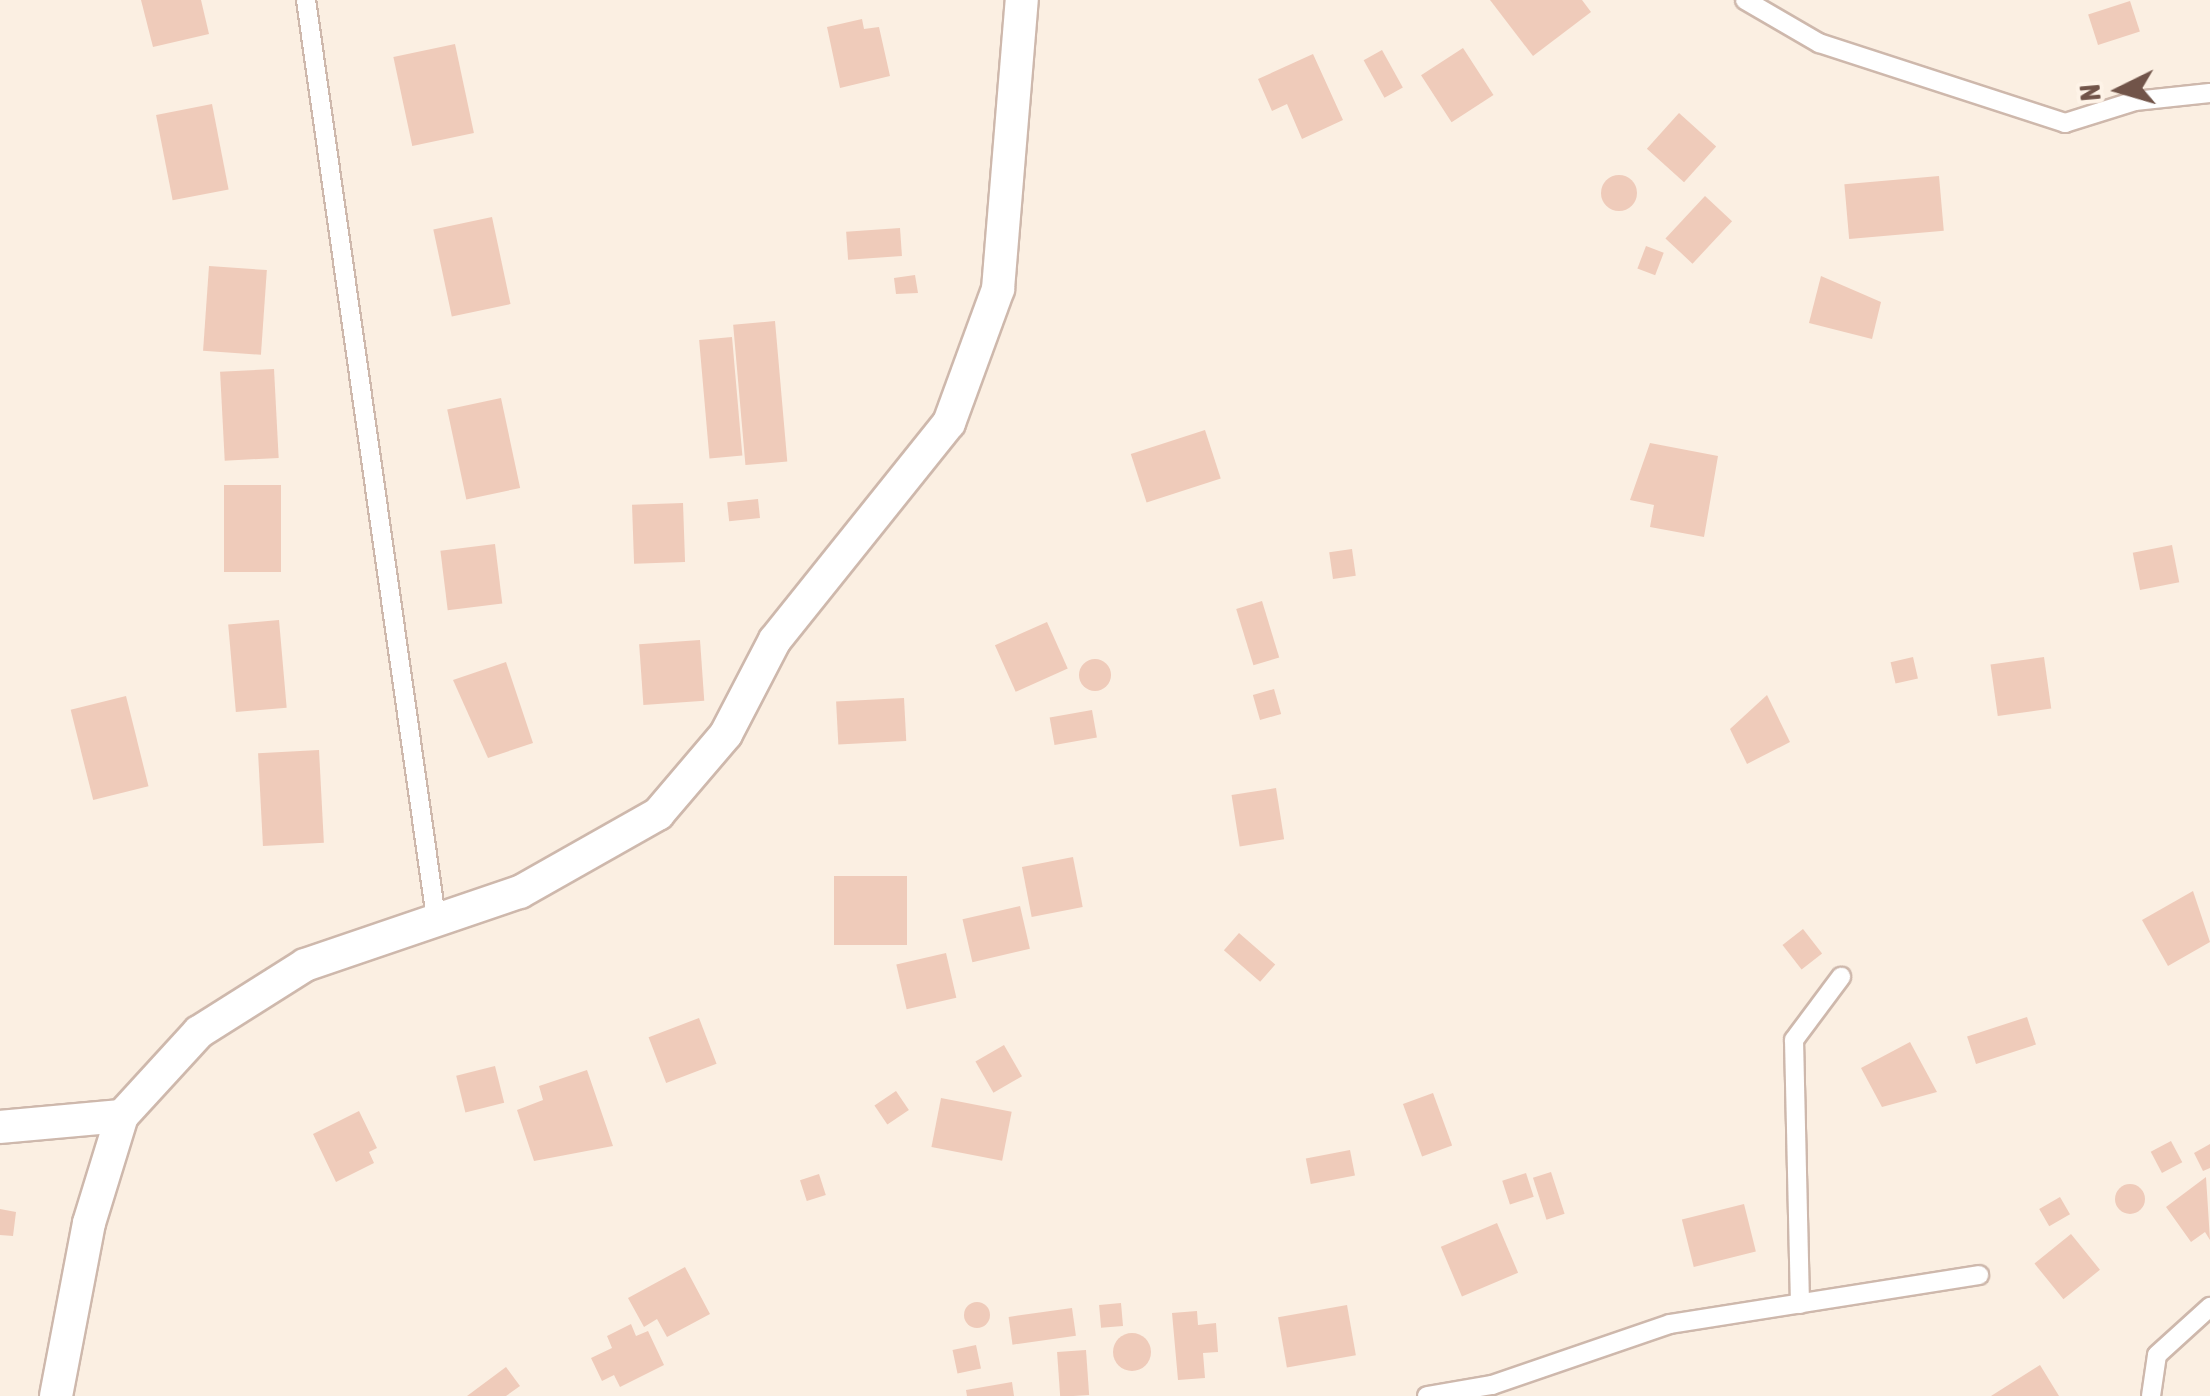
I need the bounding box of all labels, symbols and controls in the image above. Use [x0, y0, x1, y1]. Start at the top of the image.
north arrow [2070, 40, 2170, 140]
text: N [2073, 83, 2107, 102]

